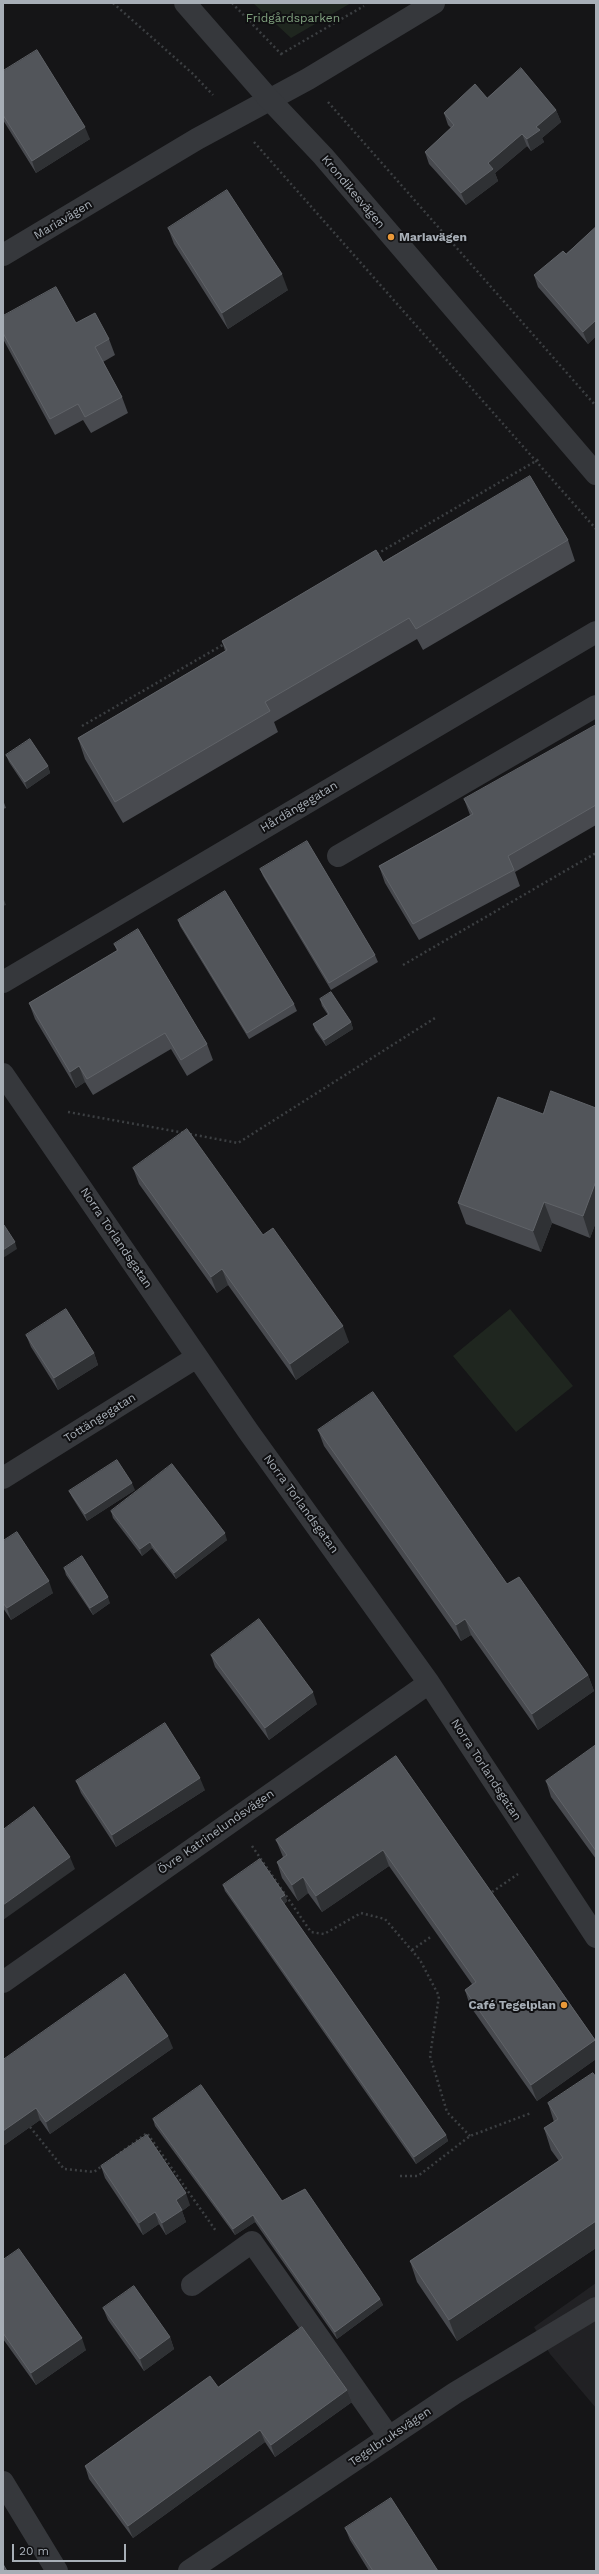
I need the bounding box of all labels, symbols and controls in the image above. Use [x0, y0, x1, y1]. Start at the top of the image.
park label: Fridgårdsparken [246, 11, 340, 25]
street label: Krondikesvägen [318, 152, 388, 232]
street label: Mariavägen [31, 197, 95, 243]
place label: Mariavägen [399, 230, 467, 244]
marker: Mariavägen [386, 232, 396, 242]
street label: Hårdängegatan [258, 778, 340, 836]
street label: Norra Torlandsgatan [77, 1185, 155, 1291]
street label: Tottängegatan [61, 1390, 139, 1446]
street label: Norra Torlandsgatan [260, 1452, 342, 1556]
street label: Norra Torlandsgatan [448, 1716, 524, 1824]
street label: Övre Katrinelundsvägen [155, 1786, 277, 1878]
place label: Café Tegelplan [468, 1998, 556, 2012]
marker: Café Tegelplan [559, 2000, 569, 2010]
street label: Tegelbruksvägen [346, 2404, 434, 2470]
scale bar [14, 2536, 128, 2562]
text: 20 m [19, 2544, 49, 2558]

